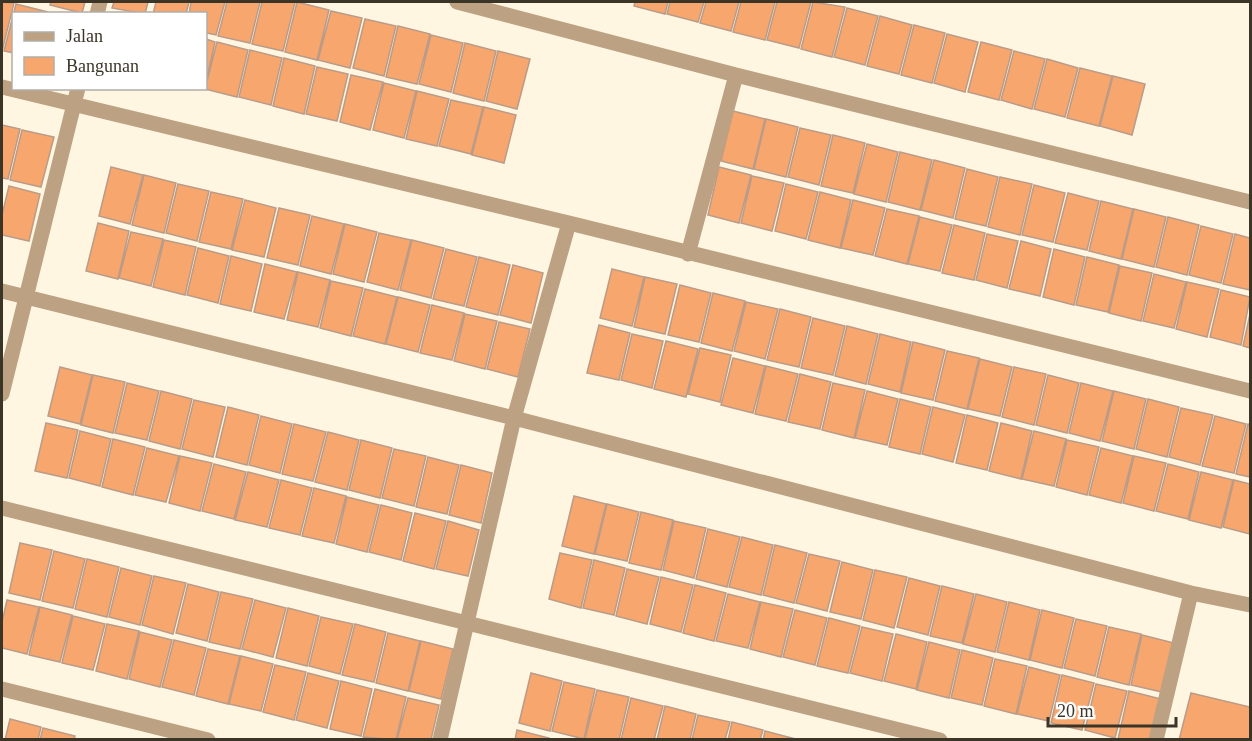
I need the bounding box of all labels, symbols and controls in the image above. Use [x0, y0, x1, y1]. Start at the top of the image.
legend [12, 12, 207, 90]
text: Jalan [66, 26, 103, 46]
text: Bangunan [66, 56, 139, 76]
scale bar [1048, 690, 1176, 728]
text: 20 m [1057, 701, 1094, 721]

